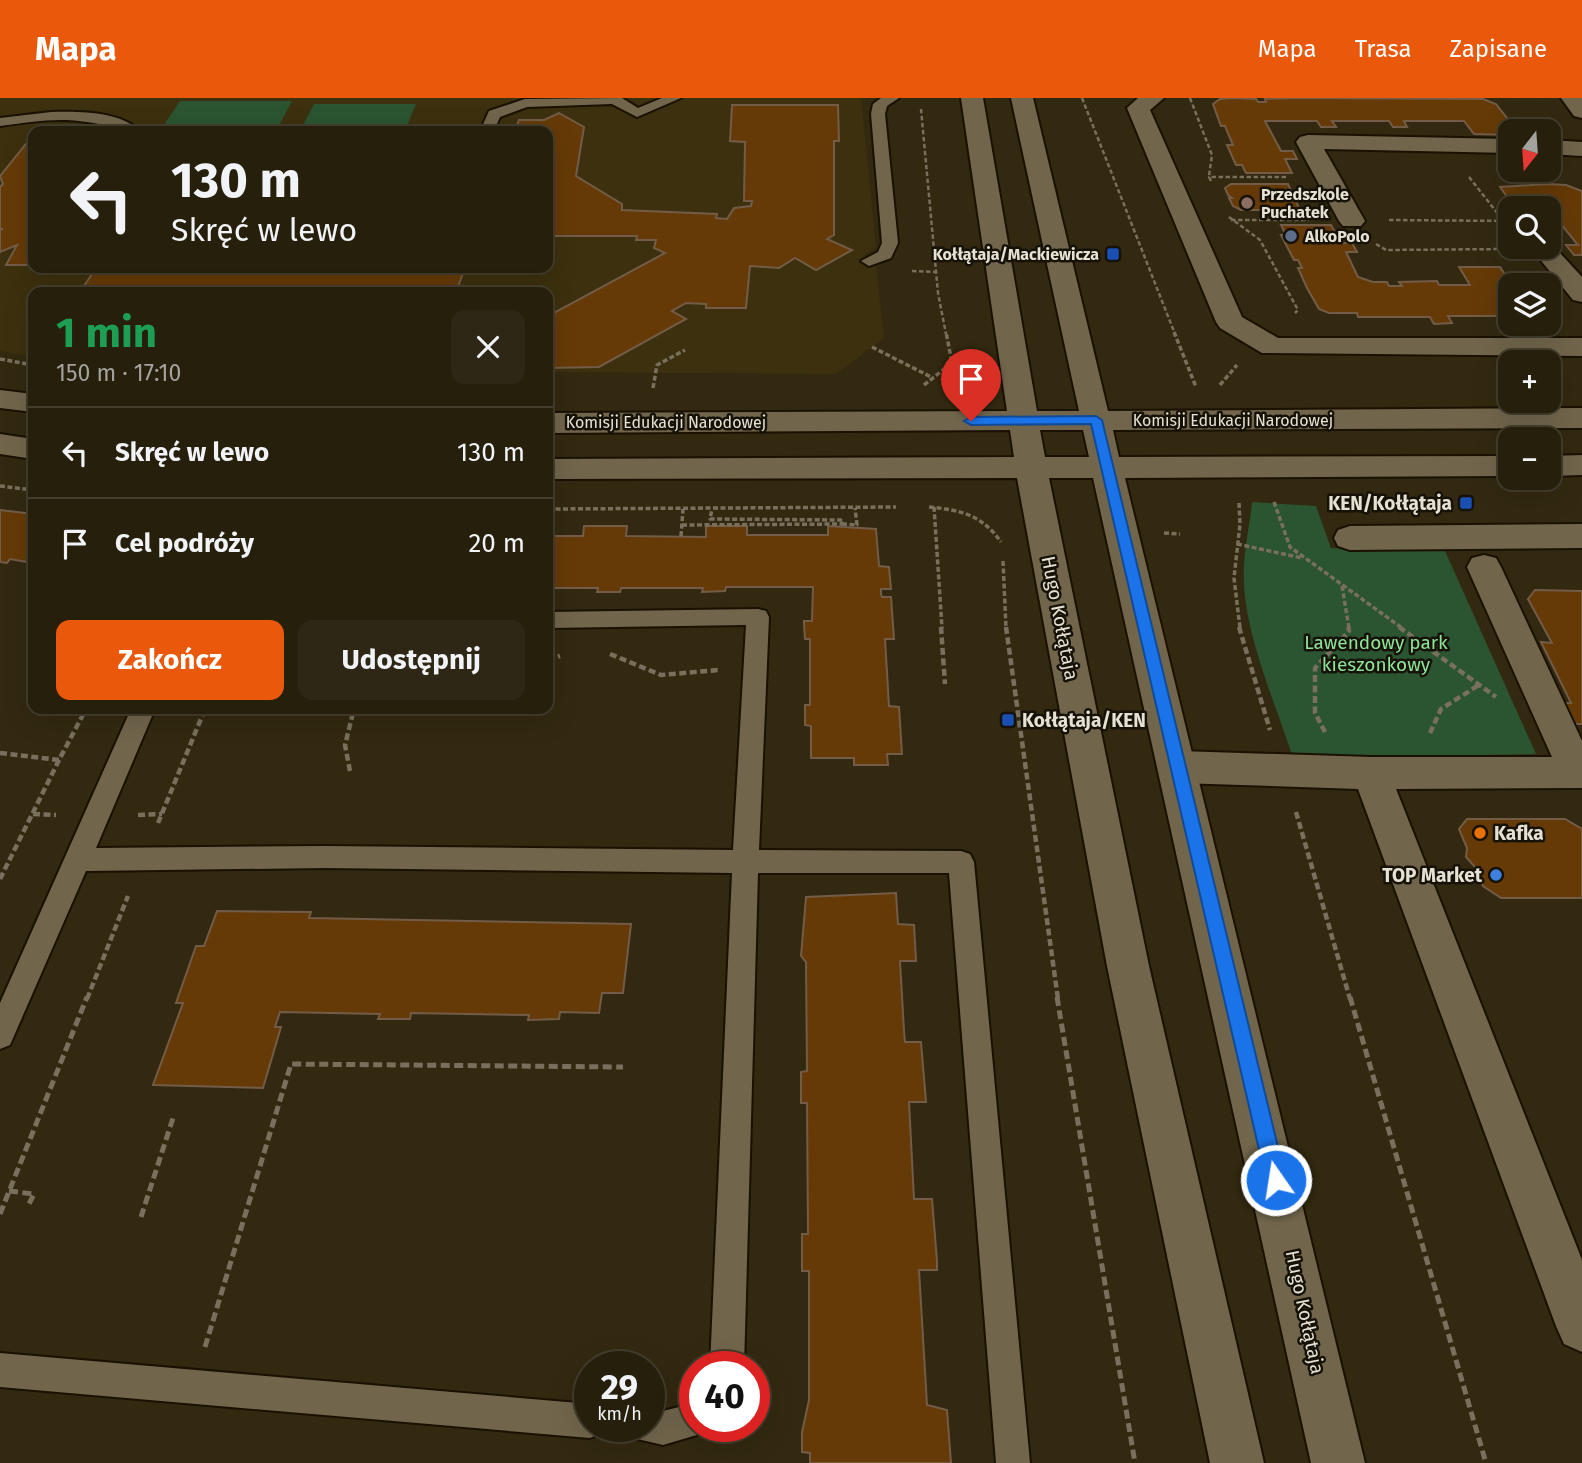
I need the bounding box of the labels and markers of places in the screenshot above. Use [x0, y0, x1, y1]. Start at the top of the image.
place label: Przedszkole Puchatek [1261, 185, 1349, 222]
marker: Przedszkole Puchatek [1239, 195, 1255, 211]
place label: AlkoPolo [1304, 227, 1370, 246]
marker: AlkoPolo [1283, 228, 1299, 244]
place label: Kołłątaja/Mackiewicza [933, 245, 1099, 264]
marker: Kołłątaja/Mackiewicza [1105, 246, 1121, 262]
pin [941, 349, 1001, 421]
place label: KEN/Kołłątaja [1328, 492, 1452, 515]
marker: KEN/Kołłątaja [1458, 495, 1474, 511]
place label: Kołłątaja/KEN [1022, 709, 1146, 732]
marker: Kołłątaja/KEN [1000, 712, 1016, 728]
place label: Kafka [1494, 822, 1544, 845]
marker: Kafka [1472, 825, 1488, 841]
place label: TOP Market [1382, 864, 1483, 887]
marker: TOP Market [1488, 867, 1504, 883]

